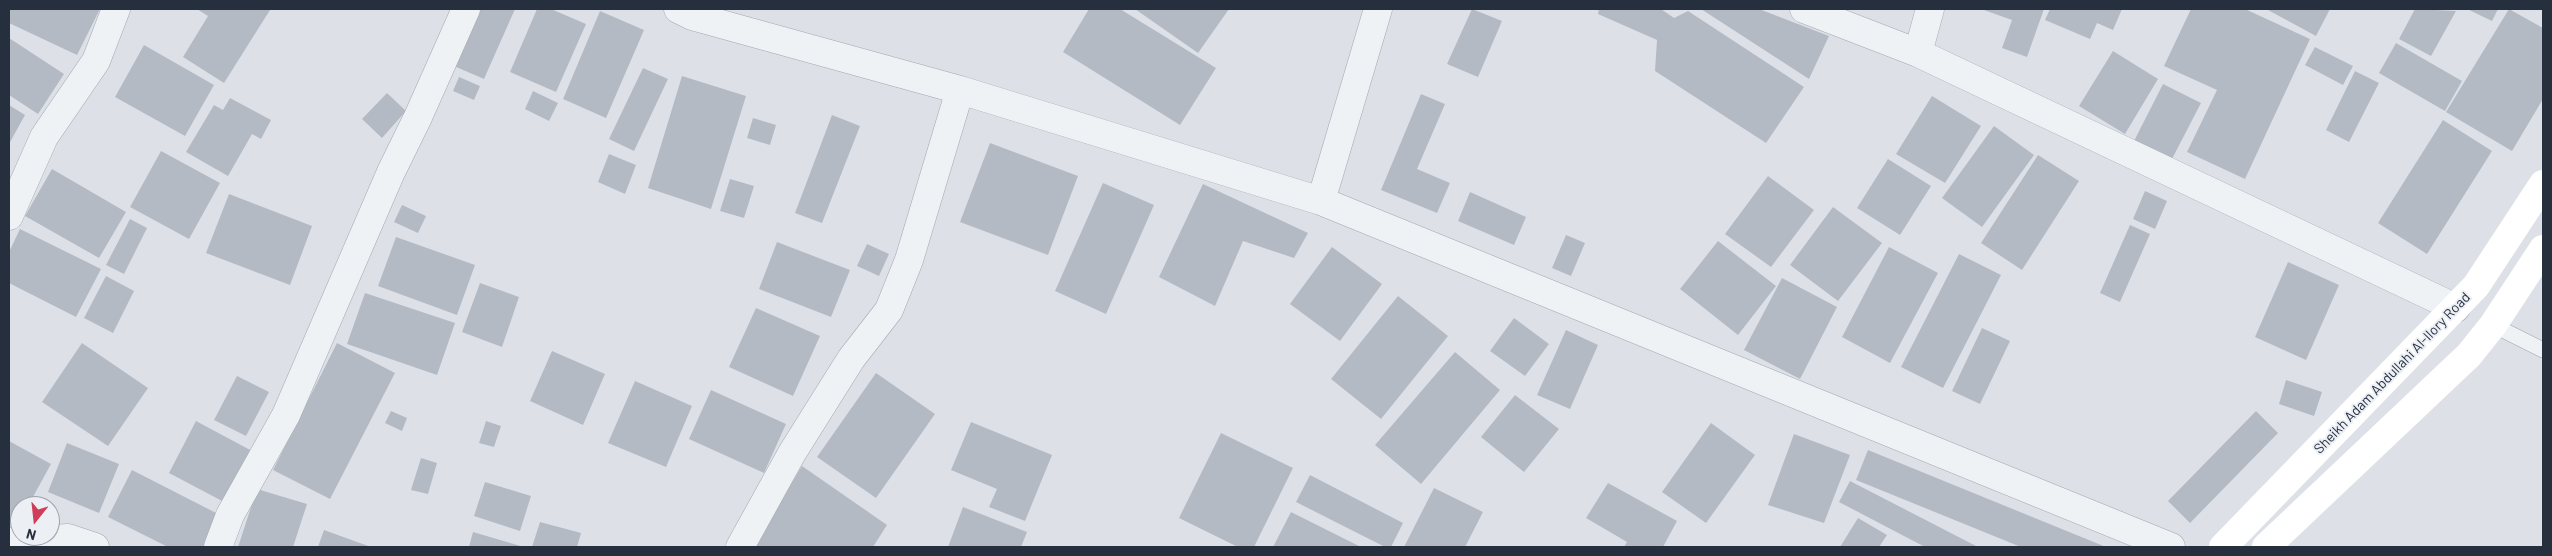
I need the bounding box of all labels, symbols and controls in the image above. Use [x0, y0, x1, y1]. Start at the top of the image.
street label: Sheikh Adam Abdullahi Al-Ilory Road [2310, 289, 2474, 457]
north arrow [10, 496, 60, 546]
text: N [24, 525, 38, 544]

